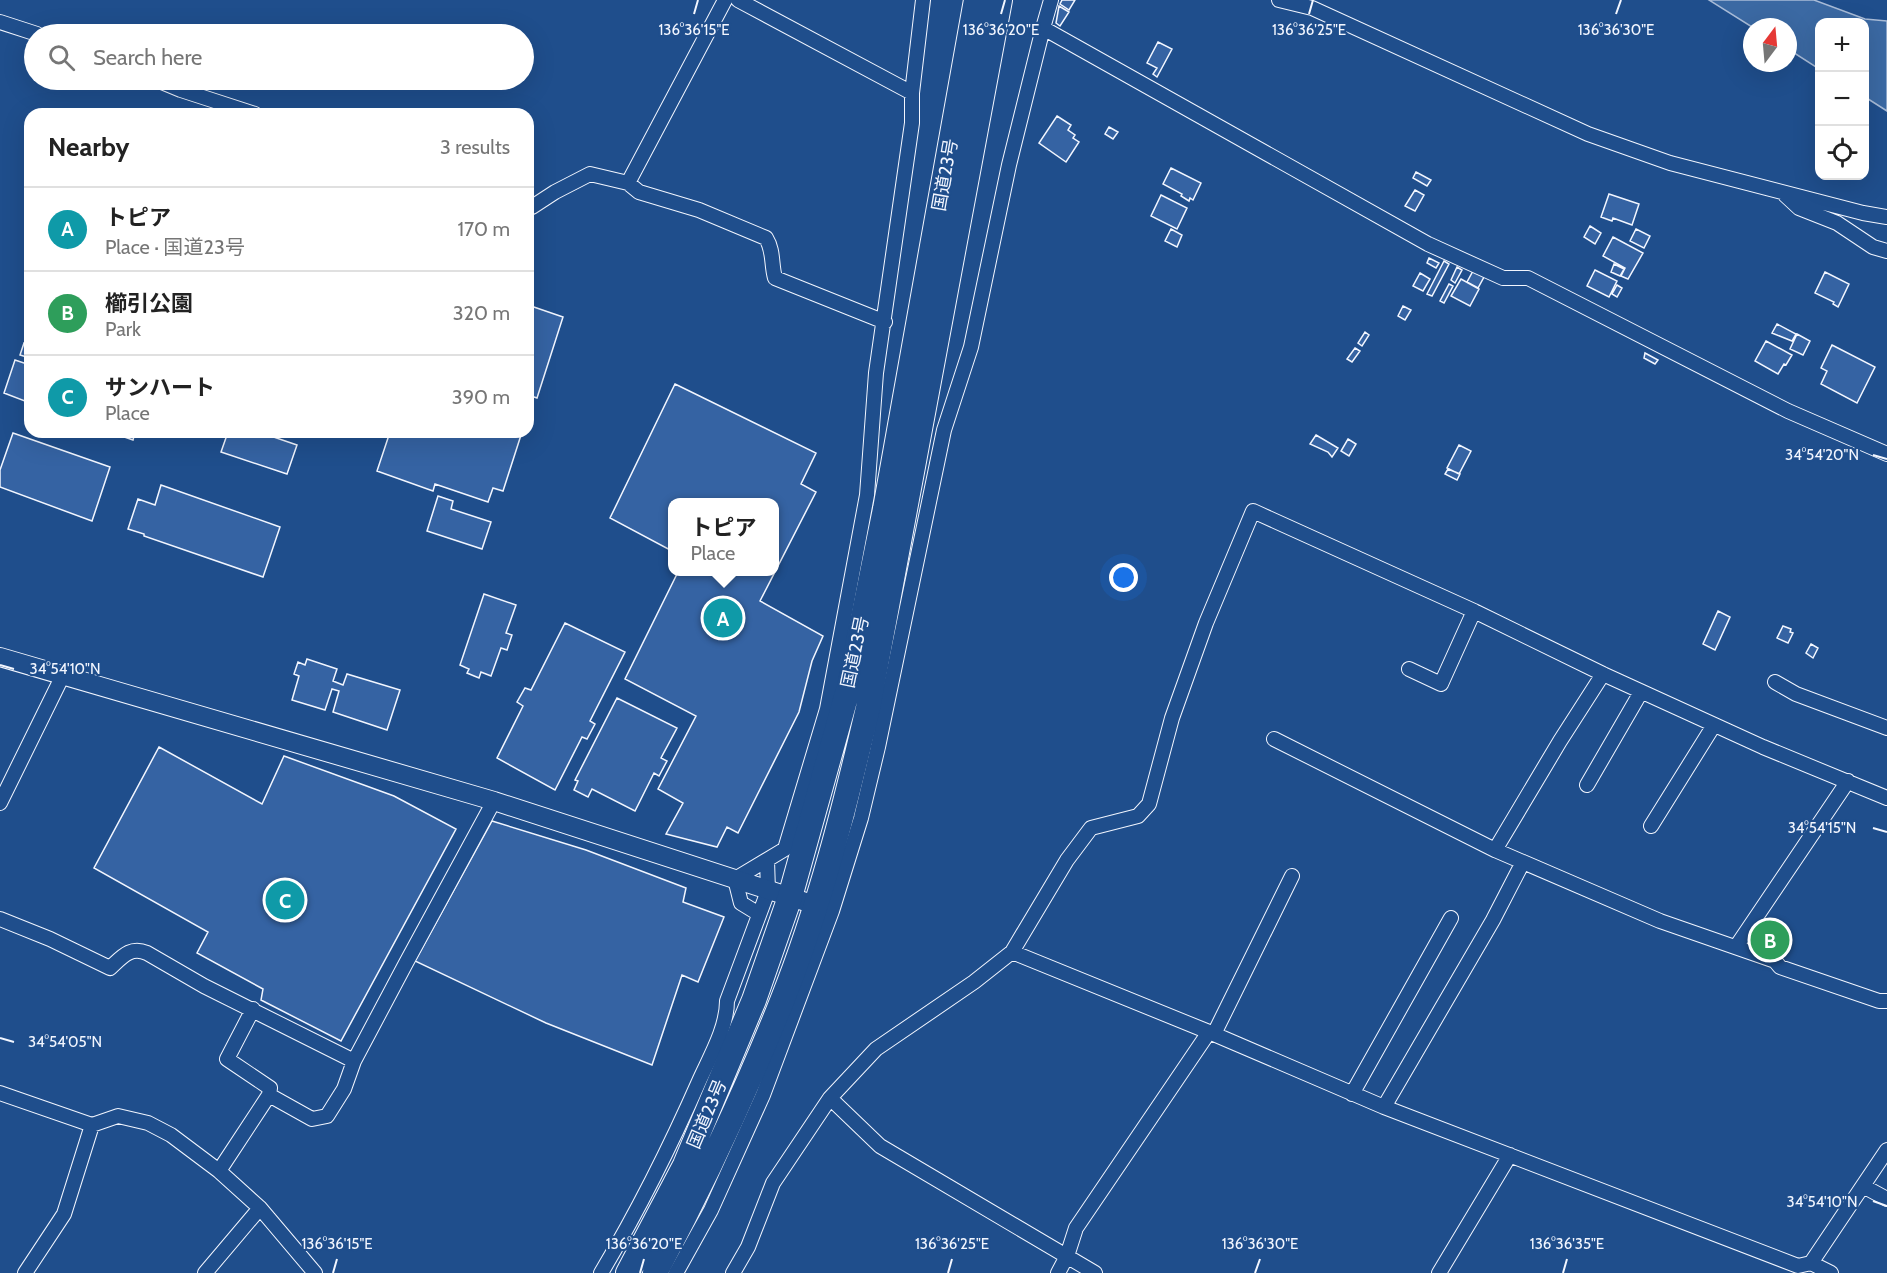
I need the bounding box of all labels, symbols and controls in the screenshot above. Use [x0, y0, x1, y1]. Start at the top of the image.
north arrow [1743, 18, 1797, 72]
map controls [1815, 18, 1869, 180]
button: + [1815, 18, 1869, 72]
text: 136°36'15"E [658, 21, 730, 39]
text: 136°36'20"E [963, 21, 1039, 39]
text: 136°36'25"E [1272, 21, 1346, 39]
text: 136°36'30"E [1578, 21, 1654, 39]
search box [24, 24, 534, 90]
icon: search [45, 41, 78, 74]
text: Search here [93, 44, 202, 71]
button: − [1815, 72, 1869, 126]
button: locate [1815, 126, 1869, 180]
text: Nearby [48, 131, 129, 163]
text: 3 results [440, 135, 510, 159]
street label: 国道23号 [928, 137, 962, 213]
text: トピア [105, 204, 171, 231]
text: A [61, 217, 74, 241]
text: 170 m [458, 217, 510, 241]
text: Place · 国道23号 [105, 235, 245, 259]
text: 櫛引公園 [105, 290, 193, 317]
text: B [61, 301, 74, 325]
text: 320 m [453, 301, 510, 325]
text: Park [105, 317, 141, 341]
text: サンハート [105, 374, 215, 401]
text: C [61, 385, 74, 409]
text: 390 m [452, 385, 510, 409]
text: Place [105, 401, 150, 425]
text: 34°54'20"N [1785, 446, 1859, 464]
popup [668, 498, 779, 576]
text: トピア [690, 514, 757, 541]
text: Place [690, 541, 735, 565]
your location [1109, 563, 1138, 592]
pin: A [704, 596, 742, 640]
street label: 国道23号 [837, 614, 873, 690]
text: 34°54'10"N [30, 660, 100, 678]
text: 34°54'15"N [1788, 819, 1856, 837]
pin: C [266, 878, 304, 922]
pin: B [1750, 918, 1790, 962]
text: 34°54'05"N [28, 1033, 102, 1051]
street label: 国道23号 [683, 1076, 731, 1152]
text: 34°54'10"N [1787, 1193, 1857, 1211]
text: 136°36'15"E [301, 1235, 373, 1253]
text: 136°36'20"E [606, 1235, 682, 1253]
text: 136°36'25"E [915, 1235, 989, 1253]
text: 136°36'30"E [1222, 1235, 1298, 1253]
text: 136°36'35"E [1530, 1235, 1604, 1253]

